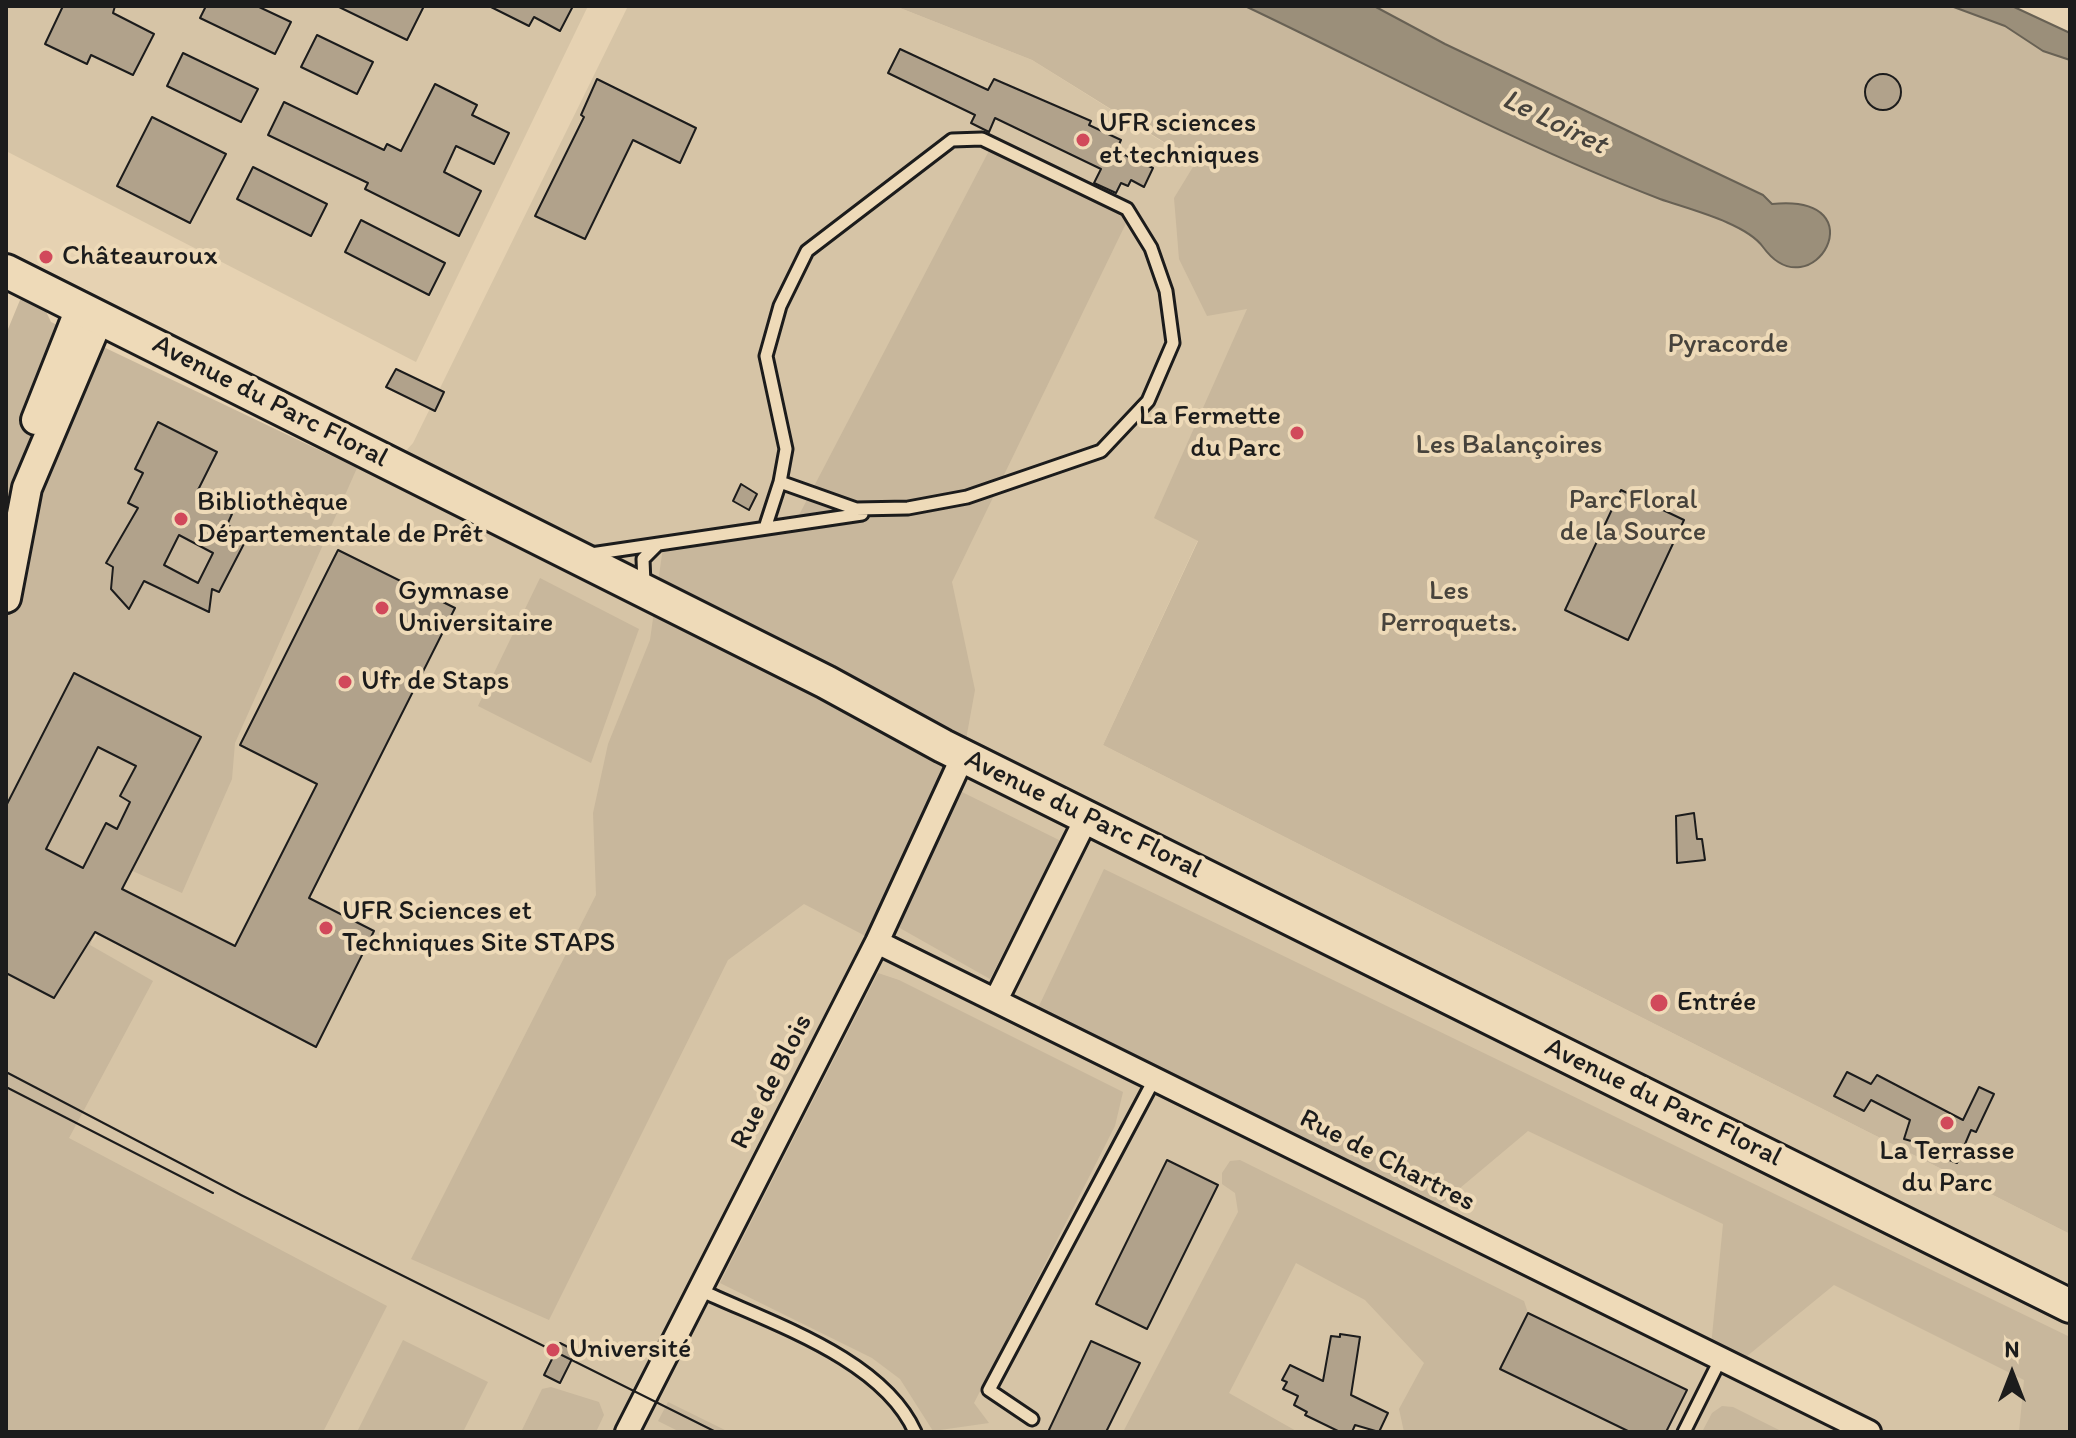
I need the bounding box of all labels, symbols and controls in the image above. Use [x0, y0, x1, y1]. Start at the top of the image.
water label: Le Loiret [1496, 82, 1612, 164]
place label: UFR sciences et techniques [1099, 107, 1260, 173]
marker: UFR sciences et techniques [1074, 131, 1092, 149]
place label: Châteauroux [62, 240, 217, 274]
marker: Châteauroux [37, 248, 55, 266]
street label: Avenue du Parc Floral [147, 328, 393, 476]
park label: Pyracorde [1668, 328, 1788, 362]
place label: La Fermette du Parc [1139, 400, 1281, 466]
marker: La Fermette du Parc [1288, 424, 1306, 442]
park label: Les Balançoires [1416, 429, 1602, 463]
park label: Parc Floral de la Source [1560, 484, 1706, 550]
place label: Bibliothèque Départementale de Prêt [197, 486, 483, 552]
marker: Bibliothèque Départementale de Prêt [172, 510, 190, 528]
place label: Gymnase Universitaire [398, 575, 553, 641]
park label: Les Perroquets. [1380, 575, 1518, 641]
marker: Gymnase Universitaire [373, 599, 391, 617]
place label: Ufr de Staps [361, 665, 509, 699]
marker: Ufr de Staps [336, 673, 354, 691]
street label: Avenue du Parc Floral [959, 743, 1207, 887]
place label: UFR Sciences et Techniques Site STAPS [342, 895, 615, 961]
marker: UFR Sciences et Techniques Site STAPS [317, 919, 335, 937]
place label: Entrée [1677, 986, 1756, 1020]
marker: Entrée [1648, 992, 1670, 1014]
street label: Rue de Blois [724, 1009, 820, 1155]
street label: Avenue du Parc Floral [1539, 1031, 1787, 1175]
street label: Rue de Chartres [1294, 1102, 1480, 1220]
marker: La Terrasse du Parc [1938, 1114, 1956, 1132]
place label: La Terrasse du Parc [1879, 1135, 2015, 1201]
place label: Université [569, 1333, 691, 1367]
north arrow [1972, 1334, 2052, 1414]
text: N [2005, 1336, 2019, 1363]
marker: Université [544, 1341, 562, 1359]

